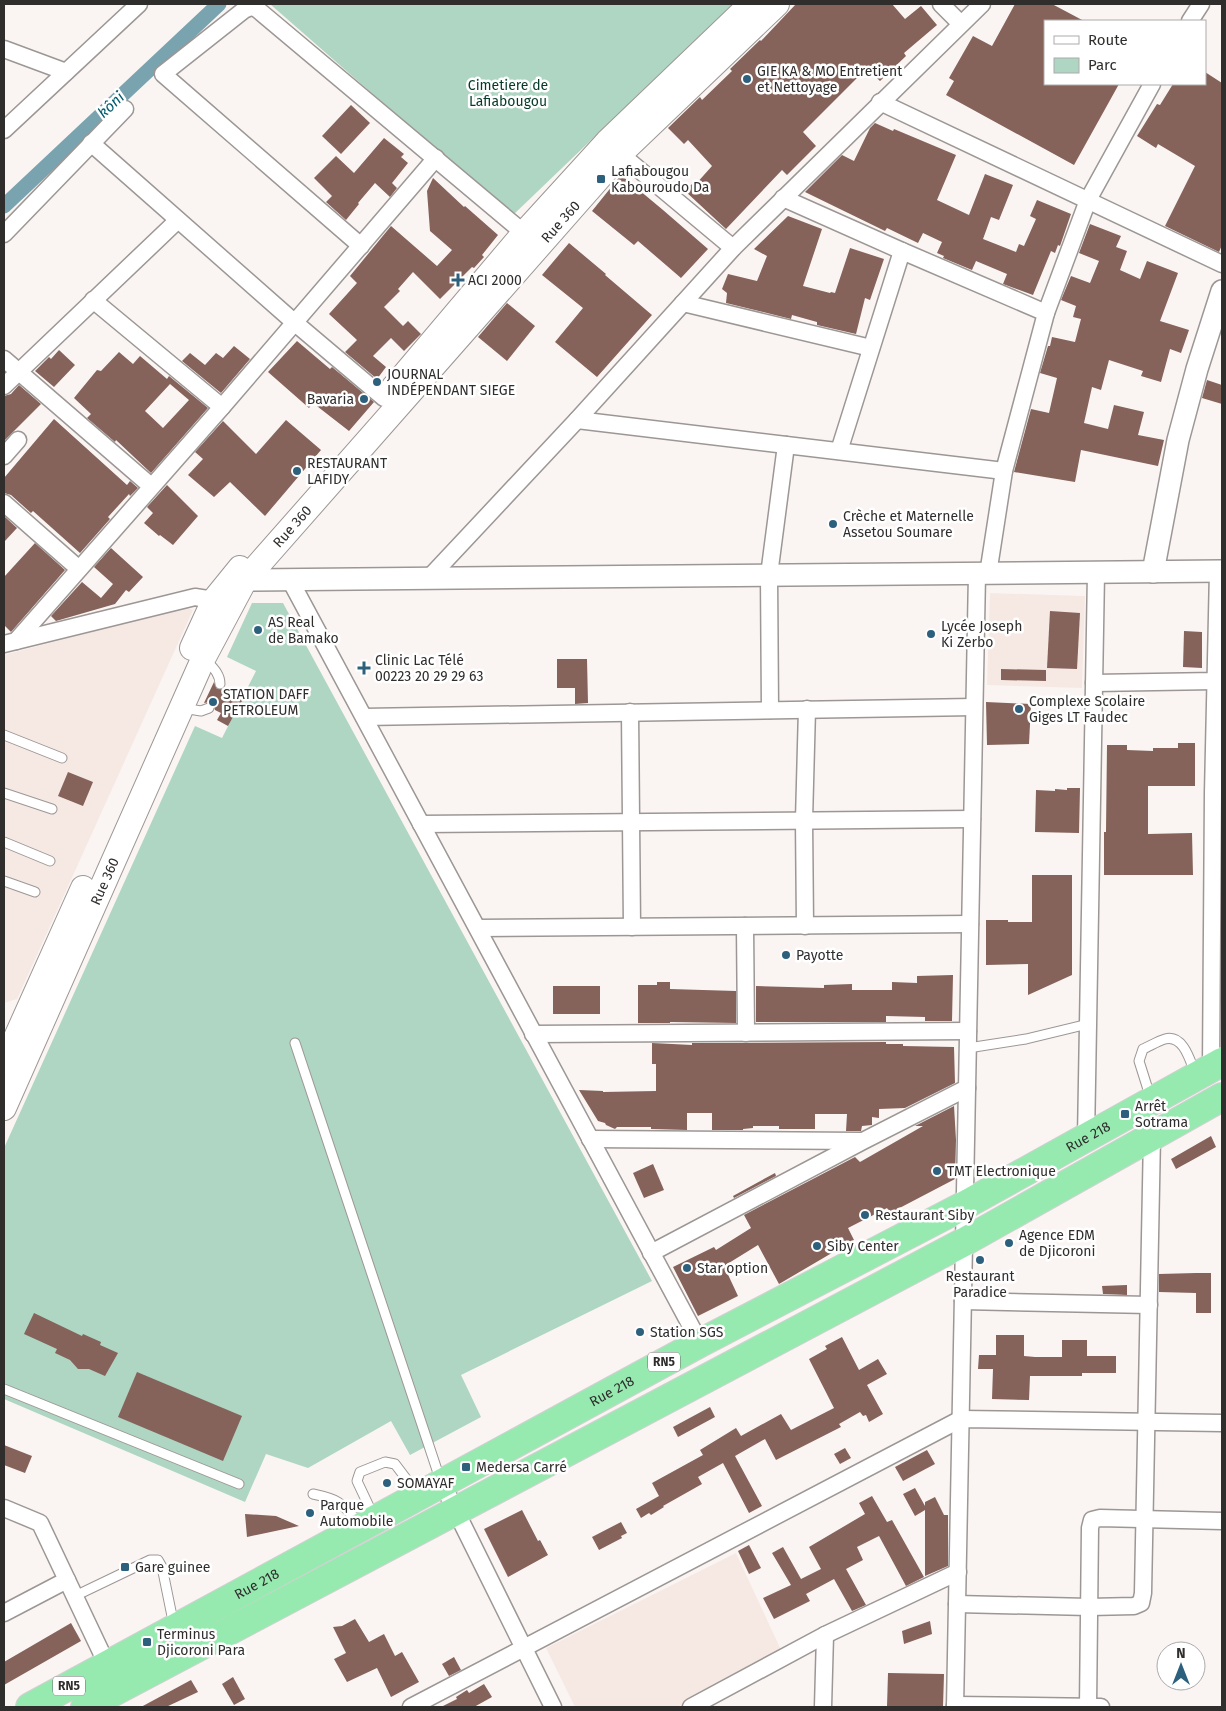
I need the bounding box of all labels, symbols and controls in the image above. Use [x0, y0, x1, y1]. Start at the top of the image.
legend [1044, 20, 1206, 85]
text: Route [1088, 31, 1128, 49]
text: Parc [1088, 56, 1117, 74]
place label: GIE KA & MO Entretient et Nettoyage [757, 63, 903, 96]
marker: GIE KA & MO Entretient et Nettoyage [741, 73, 753, 85]
park label: Cimetiere de Lafiabougou [468, 77, 548, 110]
water label: kôni [94, 88, 128, 122]
place label: Lafiabougou Kabouroudo Da [611, 163, 709, 196]
marker: Lafiabougou Kabouroudo Da [595, 173, 607, 185]
street label: Rue 360 [538, 197, 584, 246]
place label: ACI 2000 [468, 272, 522, 289]
marker: ACI 2000 [452, 274, 464, 286]
place label: JOURNAL INDÉPENDANT SIEGE [387, 366, 515, 399]
marker: JOURNAL INDÉPENDANT SIEGE [371, 376, 383, 388]
place label: Bavaria [307, 391, 354, 408]
marker: Bavaria [358, 393, 370, 405]
place label: RESTAURANT LAFIDY [307, 455, 388, 488]
marker: RESTAURANT LAFIDY [291, 465, 303, 477]
street label: Rue 360 [270, 502, 316, 551]
place label: Crèche et Maternelle Assetou Soumare [843, 508, 974, 541]
marker: Crèche et Maternelle Assetou Soumare [827, 518, 839, 530]
place label: AS Real de Bamako [268, 614, 339, 647]
place label: Lycée Joseph Ki Zerbo [941, 618, 1022, 651]
marker: AS Real de Bamako [252, 624, 264, 636]
marker: Lycée Joseph Ki Zerbo [925, 628, 937, 640]
place label: Clinic Lac Télé 00223 20 29 29 63 [375, 652, 483, 685]
marker: Clinic Lac Télé 00223 20 29 29 63 [357, 661, 371, 675]
place label: STATION DAFF PETROLEUM [223, 686, 309, 719]
place label: Complexe Scolaire Giges LT Faudec [1029, 693, 1145, 726]
marker: STATION DAFF PETROLEUM [207, 696, 219, 708]
marker: Complexe Scolaire Giges LT Faudec [1013, 703, 1025, 715]
street label: Rue 360 [87, 855, 123, 908]
place label: Payotte [796, 947, 843, 964]
marker: Payotte [780, 949, 792, 961]
place label: Arrêt Sotrama [1135, 1098, 1188, 1131]
marker: Arrêt Sotrama [1119, 1108, 1131, 1120]
street label: Rue 218 [1063, 1118, 1114, 1156]
place label: TMT Electronique [947, 1163, 1056, 1180]
marker: TMT Electronique [931, 1165, 943, 1177]
place label: Restaurant Siby [875, 1207, 974, 1224]
marker: Restaurant Siby [859, 1209, 871, 1221]
place label: Agence EDM de Djicoroni [1019, 1227, 1096, 1260]
marker: Agence EDM de Djicoroni [1003, 1237, 1015, 1249]
place label: Siby Center [827, 1238, 899, 1255]
marker: Siby Center [811, 1240, 823, 1252]
marker: Restaurant Paradice [974, 1254, 986, 1266]
place label: Star option [697, 1260, 768, 1277]
marker: Star option [681, 1262, 693, 1274]
place label: Restaurant Paradice [946, 1268, 1015, 1301]
place label: Station SGS [650, 1324, 724, 1341]
marker: Station SGS [634, 1326, 646, 1338]
road number: RN5 [648, 1352, 680, 1371]
street label: Rue 218 [587, 1372, 637, 1410]
place label: Medersa Carré [476, 1459, 567, 1476]
marker: Medersa Carré [460, 1461, 472, 1473]
place label: SOMAYAF [397, 1475, 454, 1492]
marker: SOMAYAF [381, 1477, 393, 1489]
place label: Parque Automobile [320, 1497, 393, 1530]
marker: Parque Automobile [304, 1507, 316, 1519]
place label: Gare guinee [135, 1559, 210, 1576]
marker: Gare guinee [119, 1561, 131, 1573]
street label: Rue 218 [232, 1565, 283, 1603]
place label: Terminus Djicoroni Para [157, 1626, 245, 1659]
marker: Terminus Djicoroni Para [141, 1636, 153, 1648]
north arrow [1156, 1641, 1206, 1691]
text: N [1176, 1645, 1186, 1662]
road number: RN5 [53, 1676, 85, 1695]

